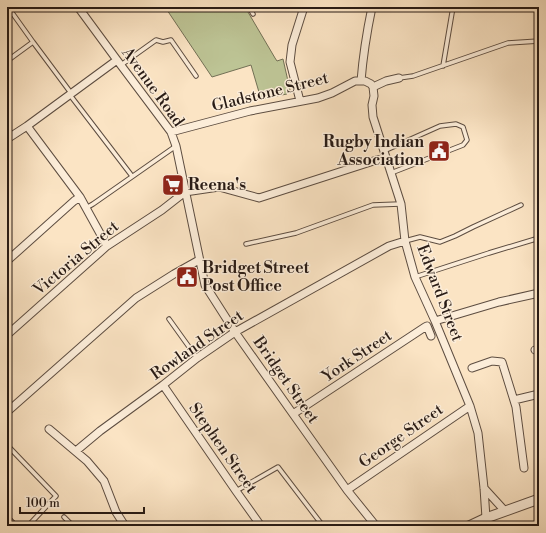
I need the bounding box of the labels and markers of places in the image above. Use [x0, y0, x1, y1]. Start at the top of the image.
place label: Rugby Indian Association [323, 132, 424, 170]
public building icon: Rugby Indian Association [426, 138, 452, 164]
supermarket icon: Reena's [160, 172, 186, 198]
place label: Reena's [188, 175, 246, 195]
place label: Bridget Street Post Office [202, 258, 310, 296]
public building icon: Bridget Street Post Office [174, 264, 200, 290]

